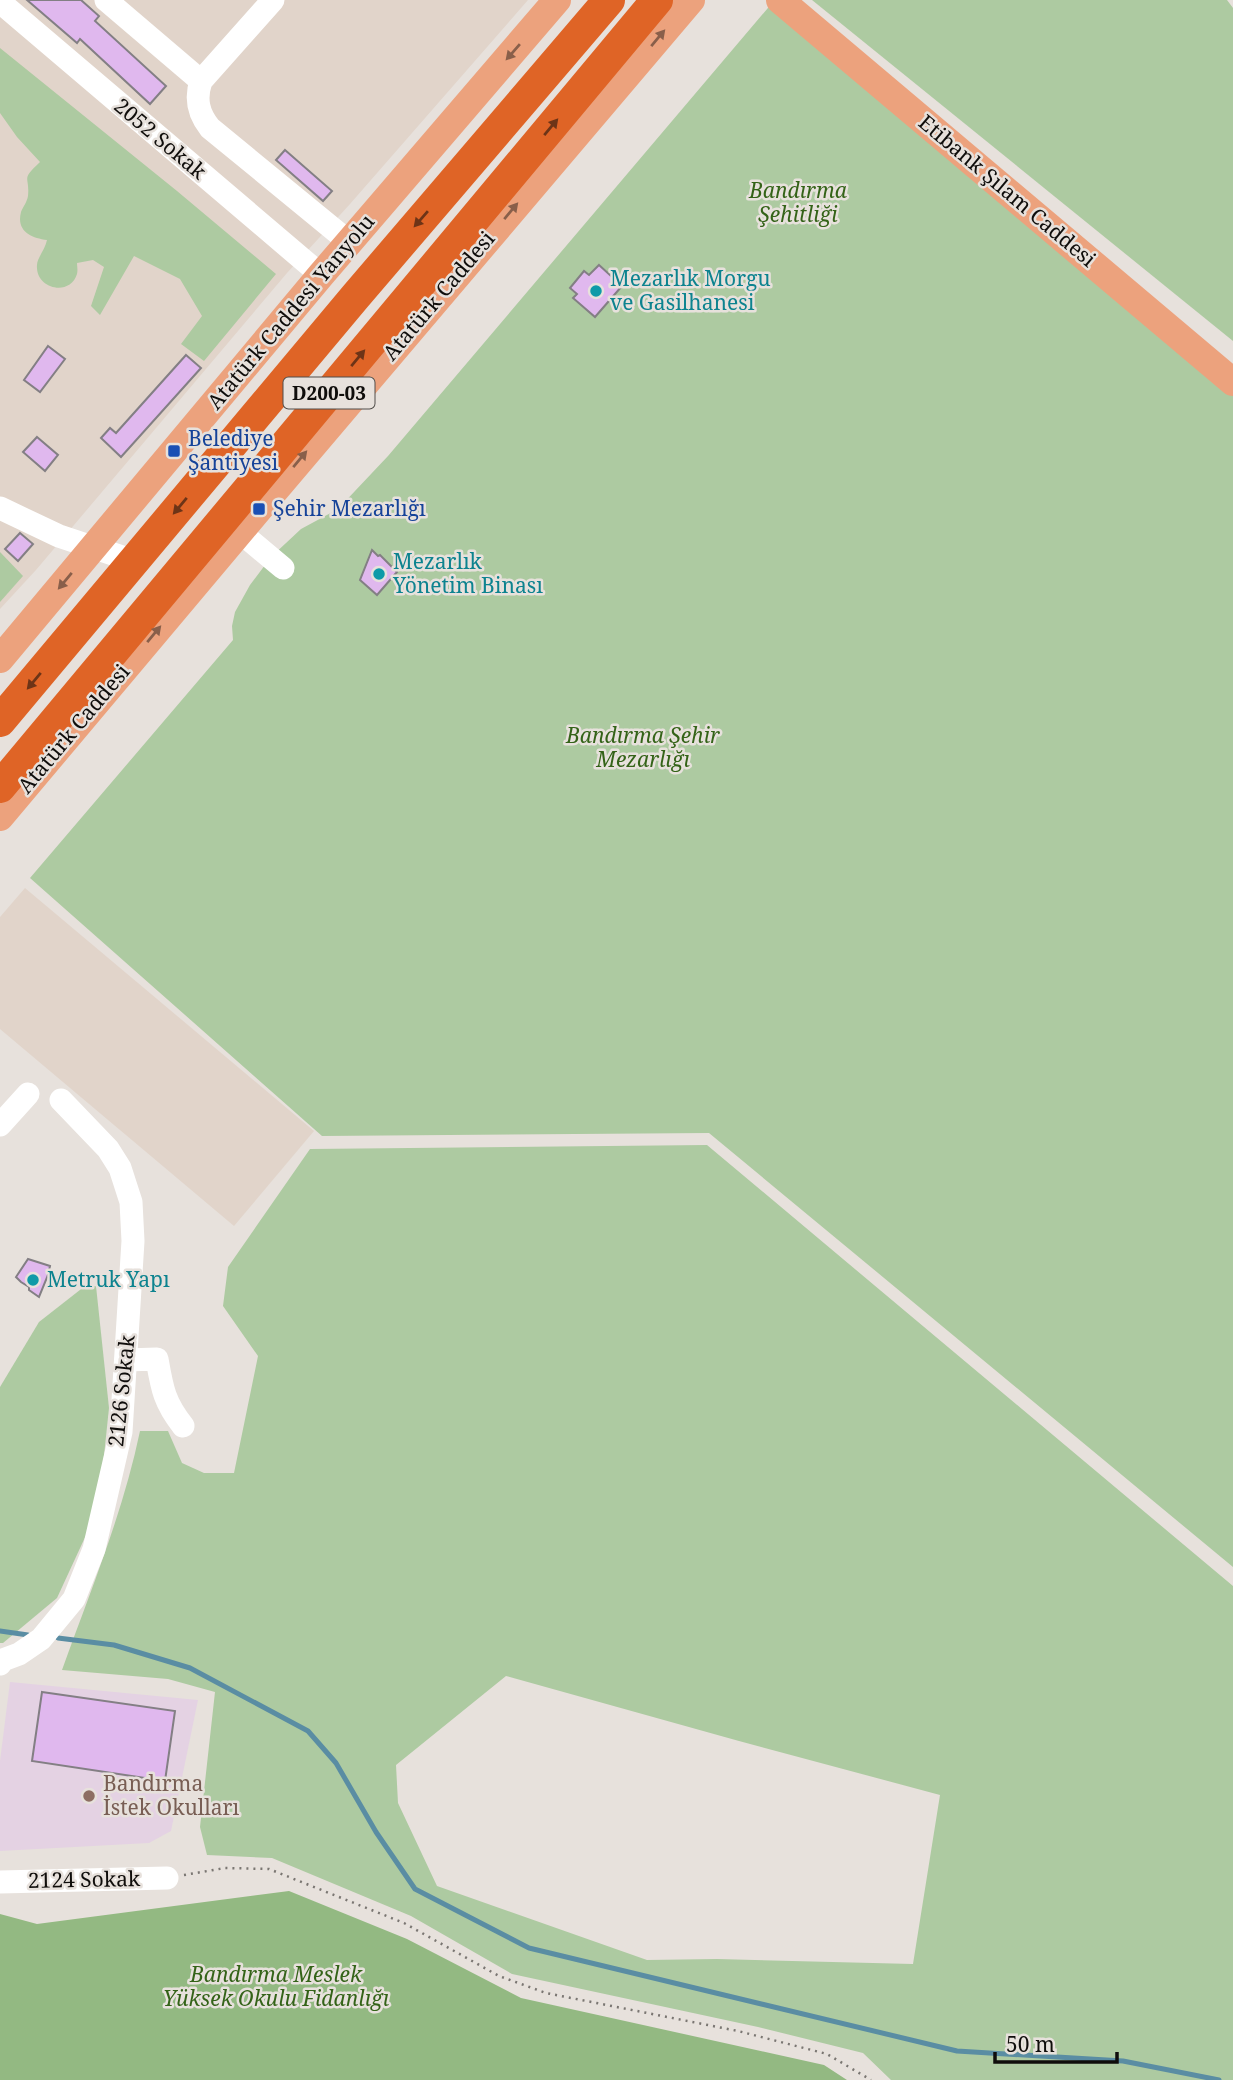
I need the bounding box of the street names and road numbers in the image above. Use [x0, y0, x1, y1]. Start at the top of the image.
street label: 2052 Sokak [109, 91, 213, 186]
street label: Etibank Şılam Caddesi [913, 108, 1102, 273]
street label: Atatürk Caddesi Yanyolu [200, 208, 380, 415]
street label: Atatürk Caddesi [376, 225, 501, 366]
road number: D200-03 [284, 378, 374, 408]
street label: Atatürk Caddesi [11, 658, 136, 799]
street label: 2126 Sokak [101, 1333, 141, 1448]
street label: 2124 Sokak [28, 1864, 141, 1894]

